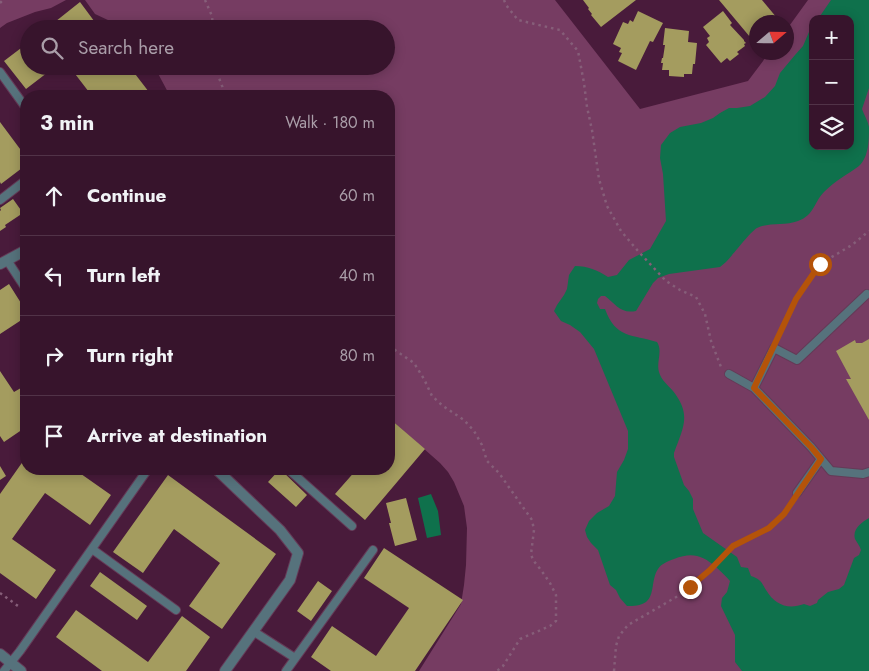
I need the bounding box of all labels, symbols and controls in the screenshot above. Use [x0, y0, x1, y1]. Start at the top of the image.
north arrow [749, 15, 794, 60]
map controls [809, 15, 854, 150]
button: + [809, 15, 854, 60]
search box [20, 20, 395, 75]
icon: search [38, 34, 66, 62]
text: Search here [78, 34, 174, 61]
button: − [809, 60, 854, 105]
button: layers [809, 105, 854, 150]
text: 3 min [40, 108, 94, 138]
text: Walk · 180 m [285, 111, 375, 134]
icon: ahead [40, 182, 68, 210]
text: Continue [87, 182, 166, 209]
text: 60 m [339, 184, 375, 207]
route start [809, 253, 832, 276]
icon: left [40, 262, 68, 290]
text: Turn left [87, 262, 160, 289]
text: 40 m [339, 264, 375, 287]
icon: right [40, 342, 68, 370]
text: Turn right [87, 342, 173, 369]
text: 80 m [339, 344, 375, 367]
icon: arrive [40, 422, 68, 450]
text: Arrive at destination [87, 422, 267, 449]
route end [679, 576, 702, 599]

